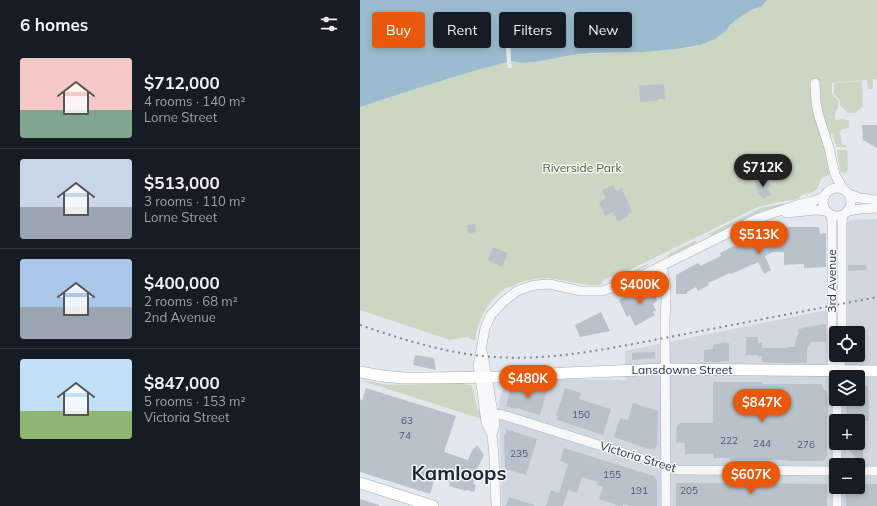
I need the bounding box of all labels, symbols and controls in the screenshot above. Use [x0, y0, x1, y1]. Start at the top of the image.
chip: Buy [372, 12, 425, 48]
chip: Rent [433, 12, 491, 48]
chip: Filters [499, 12, 566, 48]
chip: New [574, 12, 632, 48]
icon: filters [318, 13, 340, 35]
text: 6 homes [20, 14, 88, 35]
text: $712,000 [144, 72, 220, 93]
icon: home [52, 74, 100, 122]
text: 4 rooms · 140 m² [144, 93, 245, 109]
text: Lorne Street [144, 109, 217, 125]
pin: $712K [735, 154, 791, 188]
text: $712K [743, 159, 783, 175]
park label: Riverside Park [542, 160, 622, 175]
text: $513,000 [144, 172, 220, 193]
icon: home [52, 175, 100, 223]
text: 3 rooms · 110 m² [144, 193, 245, 209]
text: Lorne Street [144, 209, 217, 225]
pin: $513K [731, 221, 787, 255]
text: $513K [739, 226, 779, 242]
street label: 3rd Avenue [824, 249, 839, 313]
pin: $400K [612, 271, 668, 305]
text: $400,000 [144, 272, 220, 293]
icon: home [52, 275, 100, 323]
text: $400K [620, 276, 660, 292]
text: 2 rooms · 68 m² [144, 293, 238, 309]
text: 2nd Avenue [144, 309, 216, 325]
map controls [829, 326, 865, 494]
button: locate [829, 326, 865, 362]
street label: Lansdowne Street [632, 362, 733, 377]
pin: $480K [500, 365, 556, 399]
text: $480K [508, 370, 548, 386]
button: layers [829, 370, 865, 406]
text: $847,000 [144, 372, 220, 393]
icon: home [52, 375, 100, 423]
pin: $847K [734, 389, 790, 423]
text: 5 rooms · 153 m² [144, 393, 245, 409]
text: $847K [742, 394, 782, 410]
house number: 150 [572, 408, 590, 421]
text: Victoria Street [144, 409, 229, 425]
house number: 63 [401, 414, 413, 427]
button: + [829, 414, 865, 450]
house number: 74 [399, 429, 411, 442]
house number: 222 [720, 434, 738, 447]
house number: 244 [753, 437, 771, 450]
street label: Victoria Street [598, 438, 678, 475]
house number: 276 [797, 438, 815, 451]
house number: 235 [510, 447, 528, 460]
button: − [829, 458, 865, 494]
district label: Kamloops [411, 460, 507, 485]
pin: $607K [723, 461, 779, 495]
text: $607K [731, 466, 771, 482]
house number: 155 [603, 468, 621, 481]
house number: 191 [630, 484, 648, 497]
house number: 205 [680, 484, 698, 497]

